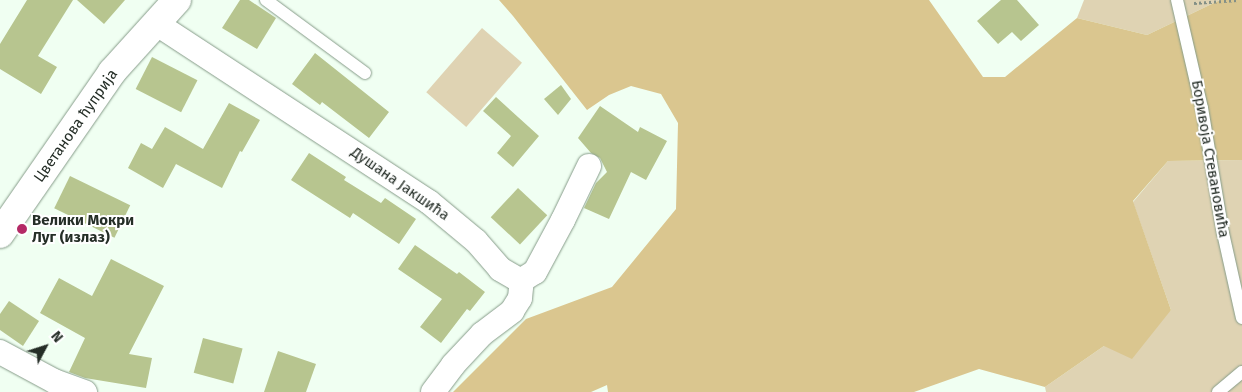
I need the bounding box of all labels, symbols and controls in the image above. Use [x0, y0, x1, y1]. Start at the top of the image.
street label: Цветанова ћуприја [30, 66, 122, 186]
street label: Боривоја Стевановића [1187, 79, 1233, 239]
street label: Душана Јакшића [347, 143, 453, 225]
place label: Велики Мокри Луг (излаз) [32, 211, 134, 246]
marker: Велики Мокри Луг (излаз) [16, 223, 28, 235]
north arrow [20, 322, 70, 372]
text: N [47, 328, 66, 346]

